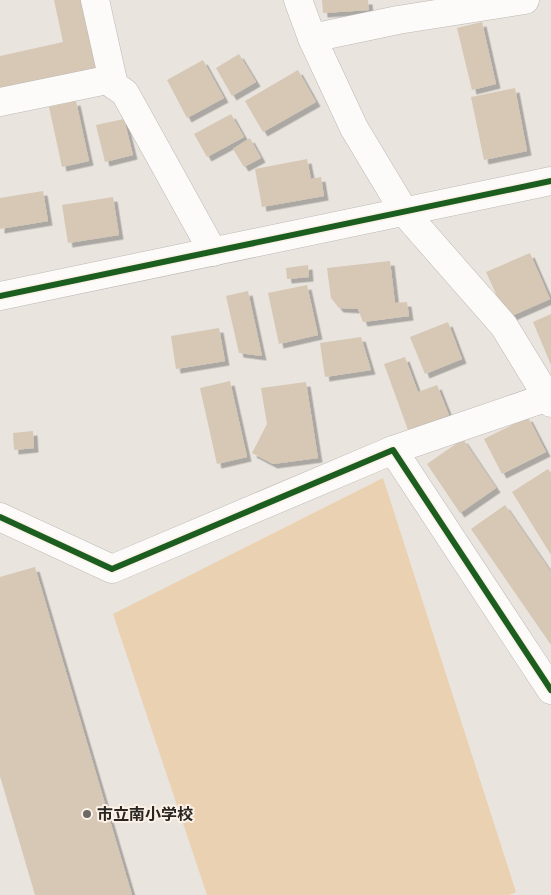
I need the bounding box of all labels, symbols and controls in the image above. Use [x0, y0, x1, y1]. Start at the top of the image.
place label: 市立南小学校 [97, 806, 193, 825]
marker: 市立南小学校 [81, 808, 93, 820]

